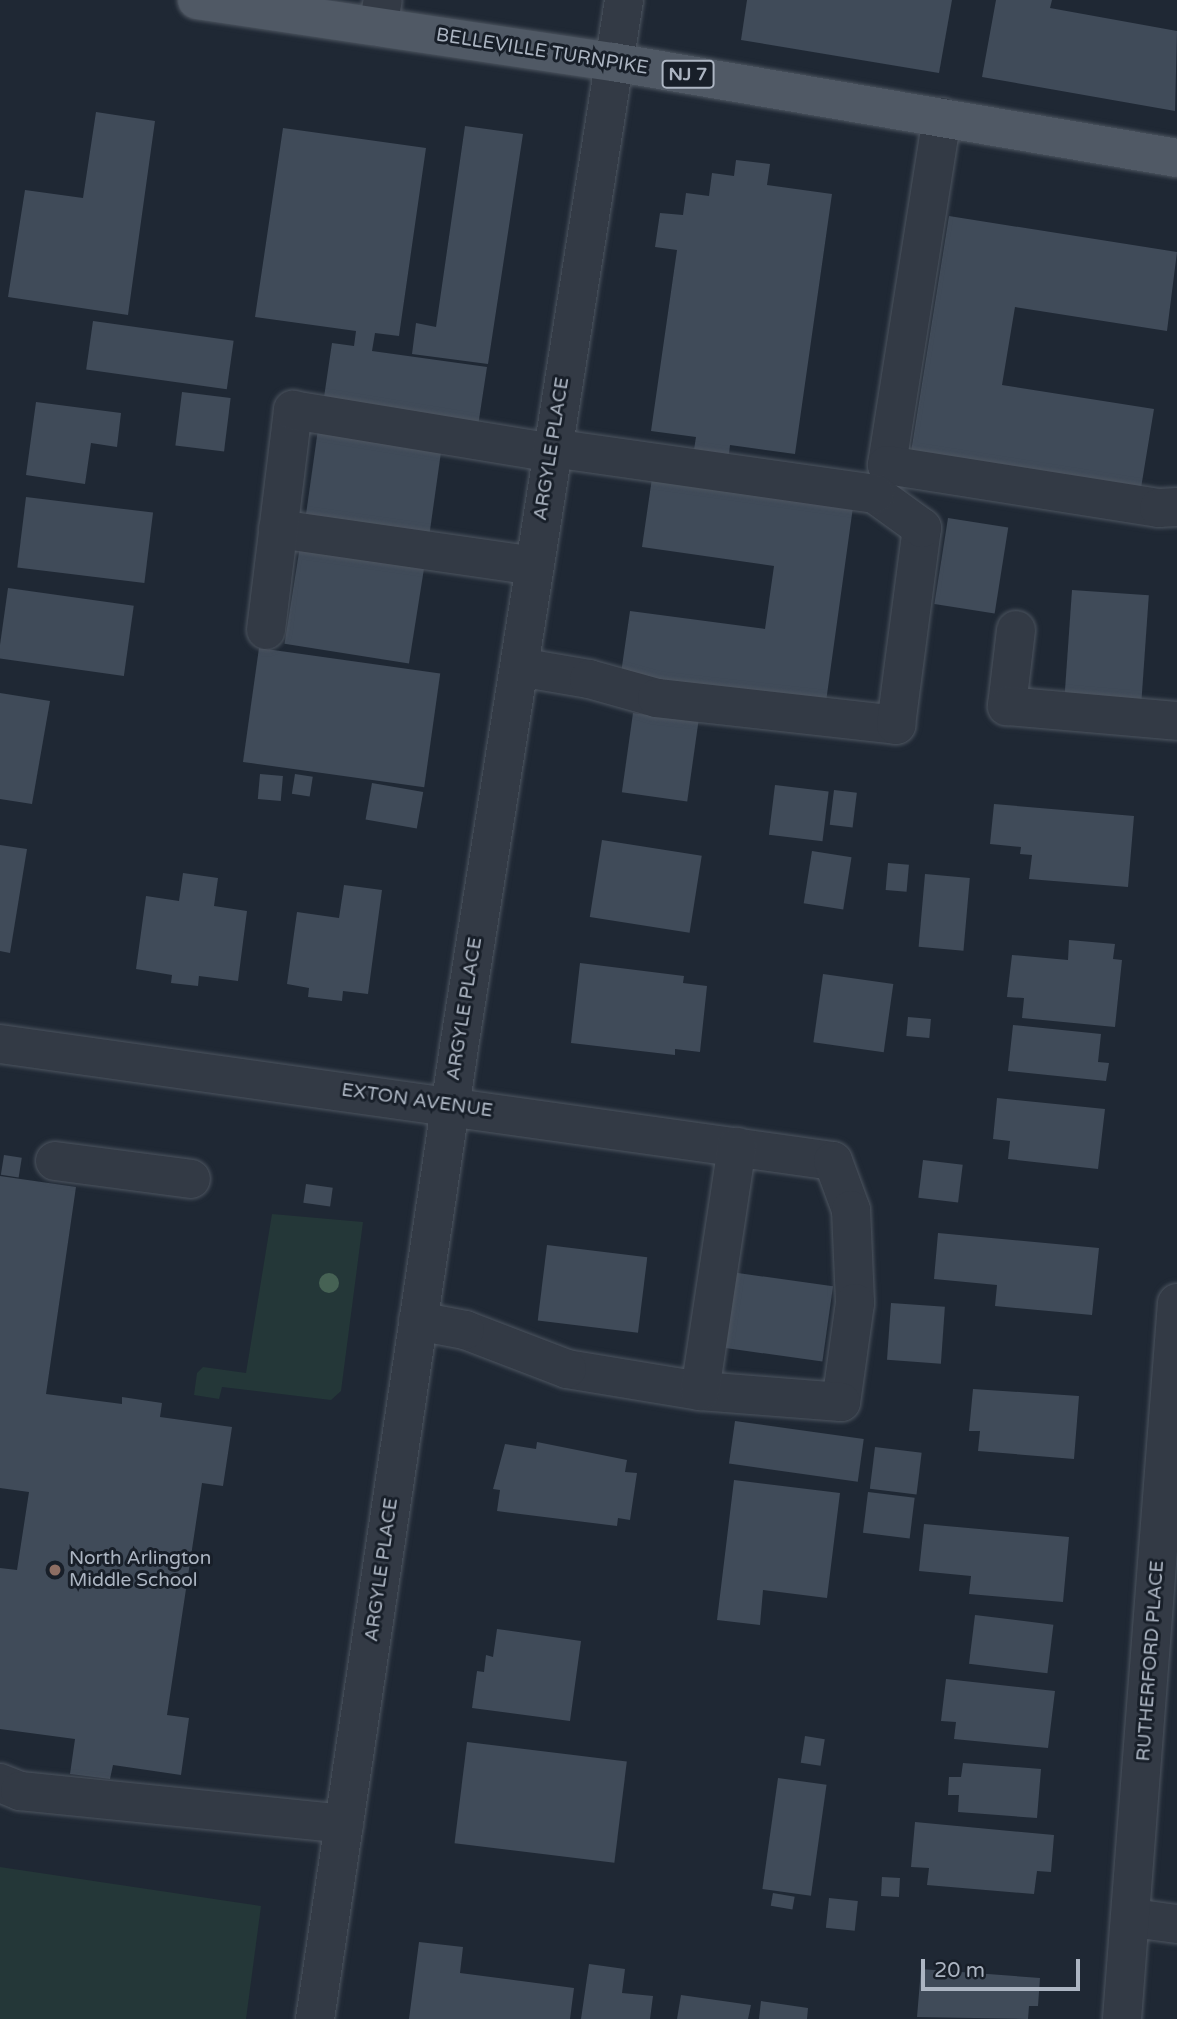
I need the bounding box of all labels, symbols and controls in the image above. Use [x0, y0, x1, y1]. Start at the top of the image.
street label: BELLEVILLE TURNPIKE [434, 24, 650, 80]
road number: NJ 7 [660, 60, 716, 88]
street label: ARGYLE PLACE [529, 376, 575, 522]
street label: ARGYLE PLACE [442, 936, 488, 1082]
street label: EXTON AVENUE [340, 1079, 494, 1123]
street label: ARGYLE PLACE [361, 1497, 403, 1643]
place label: North Arlington Middle School [69, 1548, 211, 1592]
street label: RUTHERFORD PLACE [1133, 1560, 1169, 1762]
marker: North Arlington Middle School [47, 1562, 63, 1578]
scale bar [925, 1946, 1084, 1990]
text: 20 m [934, 1958, 985, 1983]

